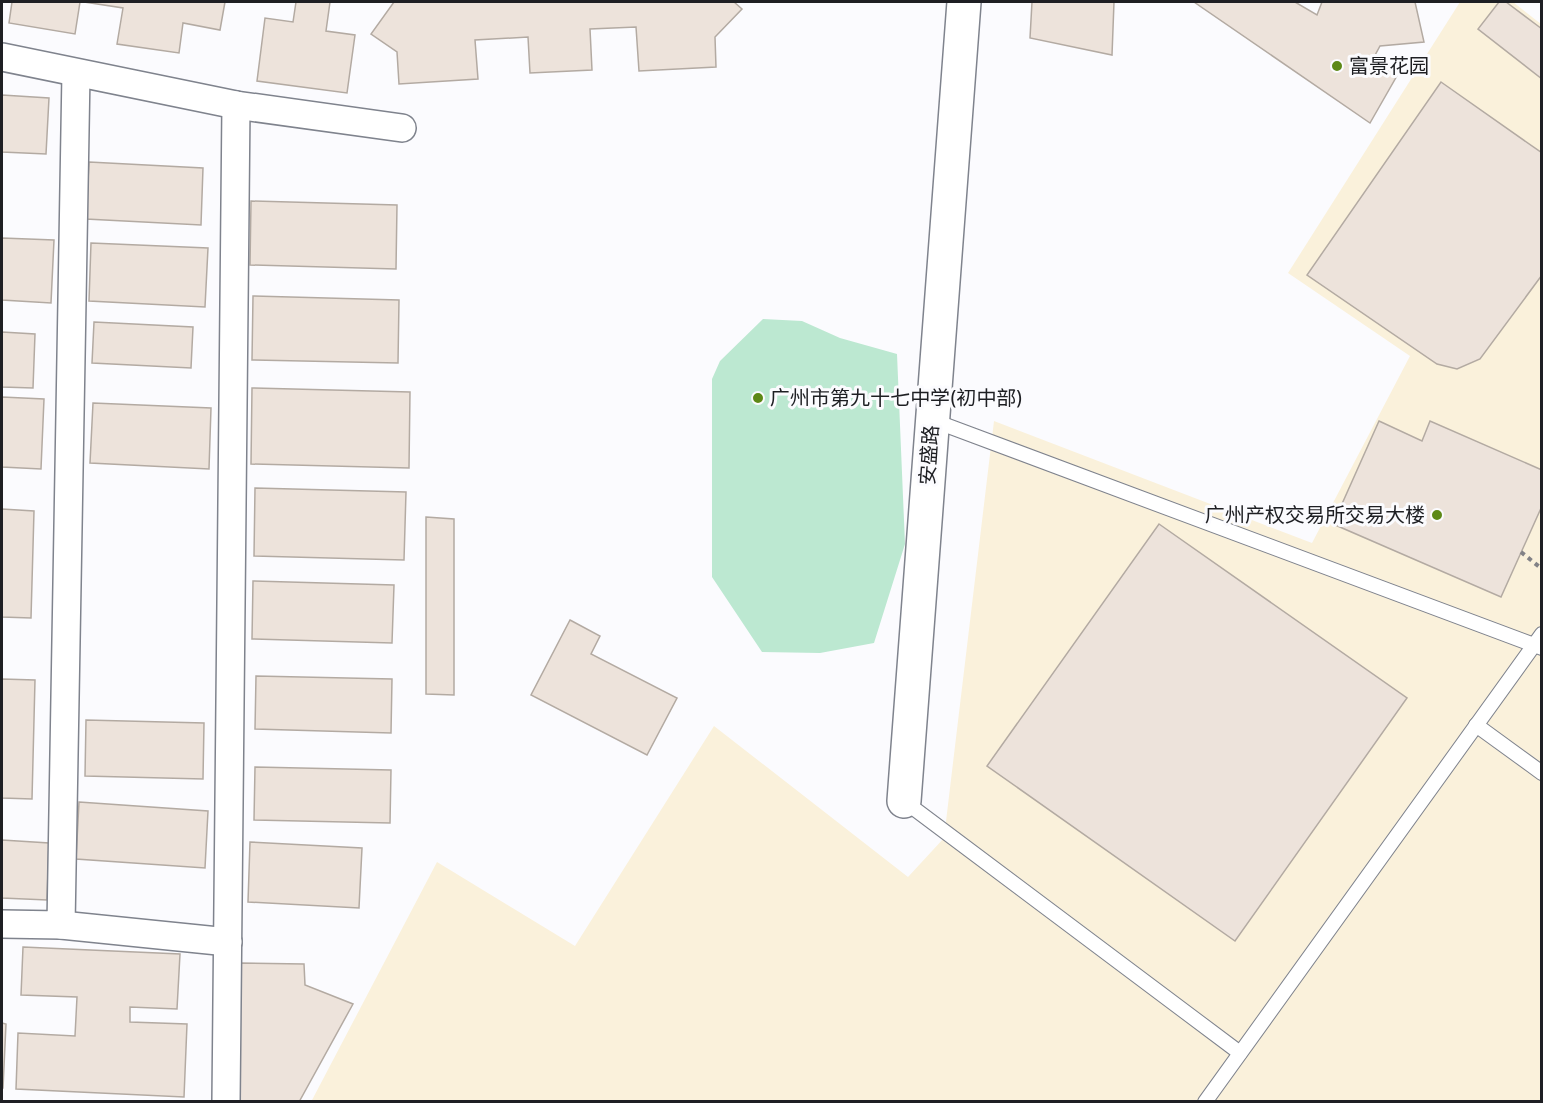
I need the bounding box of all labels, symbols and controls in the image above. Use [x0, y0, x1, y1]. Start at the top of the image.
place label: 富景花园 [1349, 54, 1429, 78]
marker: 富景花园 [1330, 59, 1344, 73]
place label: 广州市第九十七中学(初中部) [770, 386, 1023, 410]
marker: 广州市第九十七中学(初中部) [751, 391, 765, 405]
street label: 安盛路 [915, 424, 943, 486]
place label: 广州产权交易所交易大楼 [1205, 503, 1425, 527]
marker: 广州产权交易所交易大楼 [1430, 508, 1444, 522]

